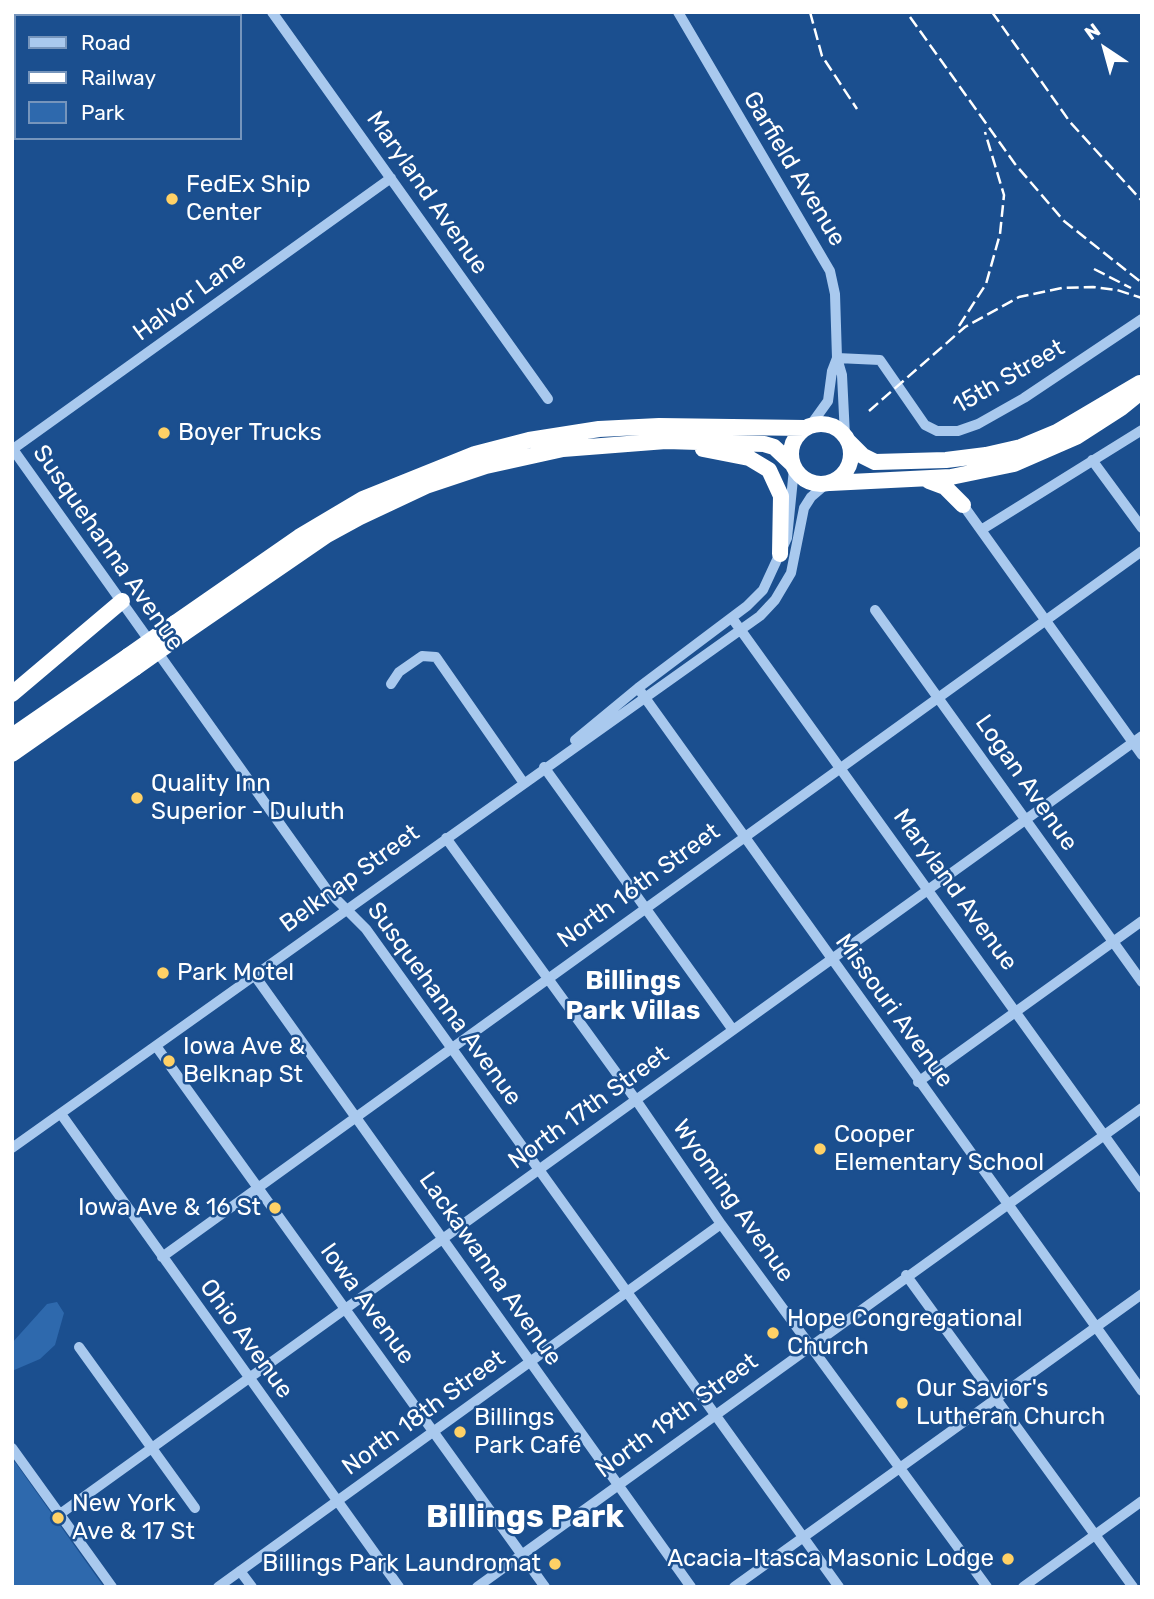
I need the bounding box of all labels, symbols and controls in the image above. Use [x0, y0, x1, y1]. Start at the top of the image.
legend [14, 14, 242, 140]
north arrow [1070, 14, 1140, 84]
text: N [1080, 18, 1105, 45]
text: Road [81, 30, 131, 55]
text: Railway [81, 65, 156, 90]
street label: Garfield Avenue [736, 86, 852, 252]
text: Park [81, 100, 125, 125]
street label: Maryland Avenue [360, 106, 494, 280]
place label: FedEx Ship Center [186, 171, 310, 227]
marker: FedEx Ship Center [164, 191, 180, 207]
street label: Halvor Lane [128, 246, 252, 348]
street label: 15th Street [948, 334, 1070, 420]
place label: Boyer Trucks [178, 419, 322, 447]
marker: Boyer Trucks [156, 425, 172, 441]
street label: Susquehanna Avenue [26, 440, 190, 656]
street label: Logan Avenue [969, 710, 1083, 856]
place label: Quality Inn Superior - Duluth [151, 770, 345, 826]
marker: Quality Inn Superior - Duluth [129, 790, 145, 806]
street label: Maryland Avenue [887, 804, 1023, 976]
street label: North 16th Street [552, 817, 726, 955]
street label: Belknap Street [275, 819, 425, 939]
street label: Susquehanna Avenue [361, 897, 527, 1111]
street label: Missouri Avenue [829, 929, 959, 1093]
place label: Park Motel [177, 959, 294, 987]
marker: Park Motel [155, 965, 171, 981]
district label: Billings Park Villas [566, 965, 700, 1026]
place label: Iowa Ave & Belknap St [183, 1033, 305, 1089]
street label: North 17th Street [503, 1040, 675, 1176]
marker: Iowa Ave & Belknap St [161, 1053, 177, 1069]
street label: Wyoming Avenue [666, 1114, 800, 1288]
place label: Cooper Elementary School [834, 1121, 1044, 1177]
marker: Cooper Elementary School [812, 1141, 828, 1157]
street label: Lackawanna Avenue [412, 1167, 568, 1371]
place label: Iowa Ave & 16 St [78, 1194, 261, 1222]
marker: Iowa Ave & 16 St [267, 1200, 283, 1216]
street label: Iowa Avenue [314, 1238, 420, 1370]
street label: Ohio Avenue [193, 1274, 299, 1404]
place label: Hope Congregational Church [787, 1305, 1023, 1361]
marker: Hope Congregational Church [765, 1325, 781, 1341]
street label: North 18th Street [337, 1344, 511, 1482]
street label: North 19th Street [590, 1348, 764, 1484]
place label: Our Savior's Lutheran Church [916, 1375, 1105, 1431]
marker: Our Savior's Lutheran Church [894, 1395, 910, 1411]
place label: Billings Park Café [474, 1404, 581, 1460]
marker: Billings Park Café [452, 1424, 468, 1440]
place label: New York Ave & 17 St [72, 1490, 195, 1546]
district label: Billings Park [426, 1499, 624, 1537]
marker: New York Ave & 17 St [50, 1510, 66, 1526]
place label: Acacia-Itasca Masonic Lodge [667, 1545, 994, 1573]
place label: Billings Park Laundromat [262, 1550, 541, 1578]
marker: Acacia-Itasca Masonic Lodge [1000, 1551, 1016, 1567]
marker: Billings Park Laundromat [547, 1556, 563, 1572]

